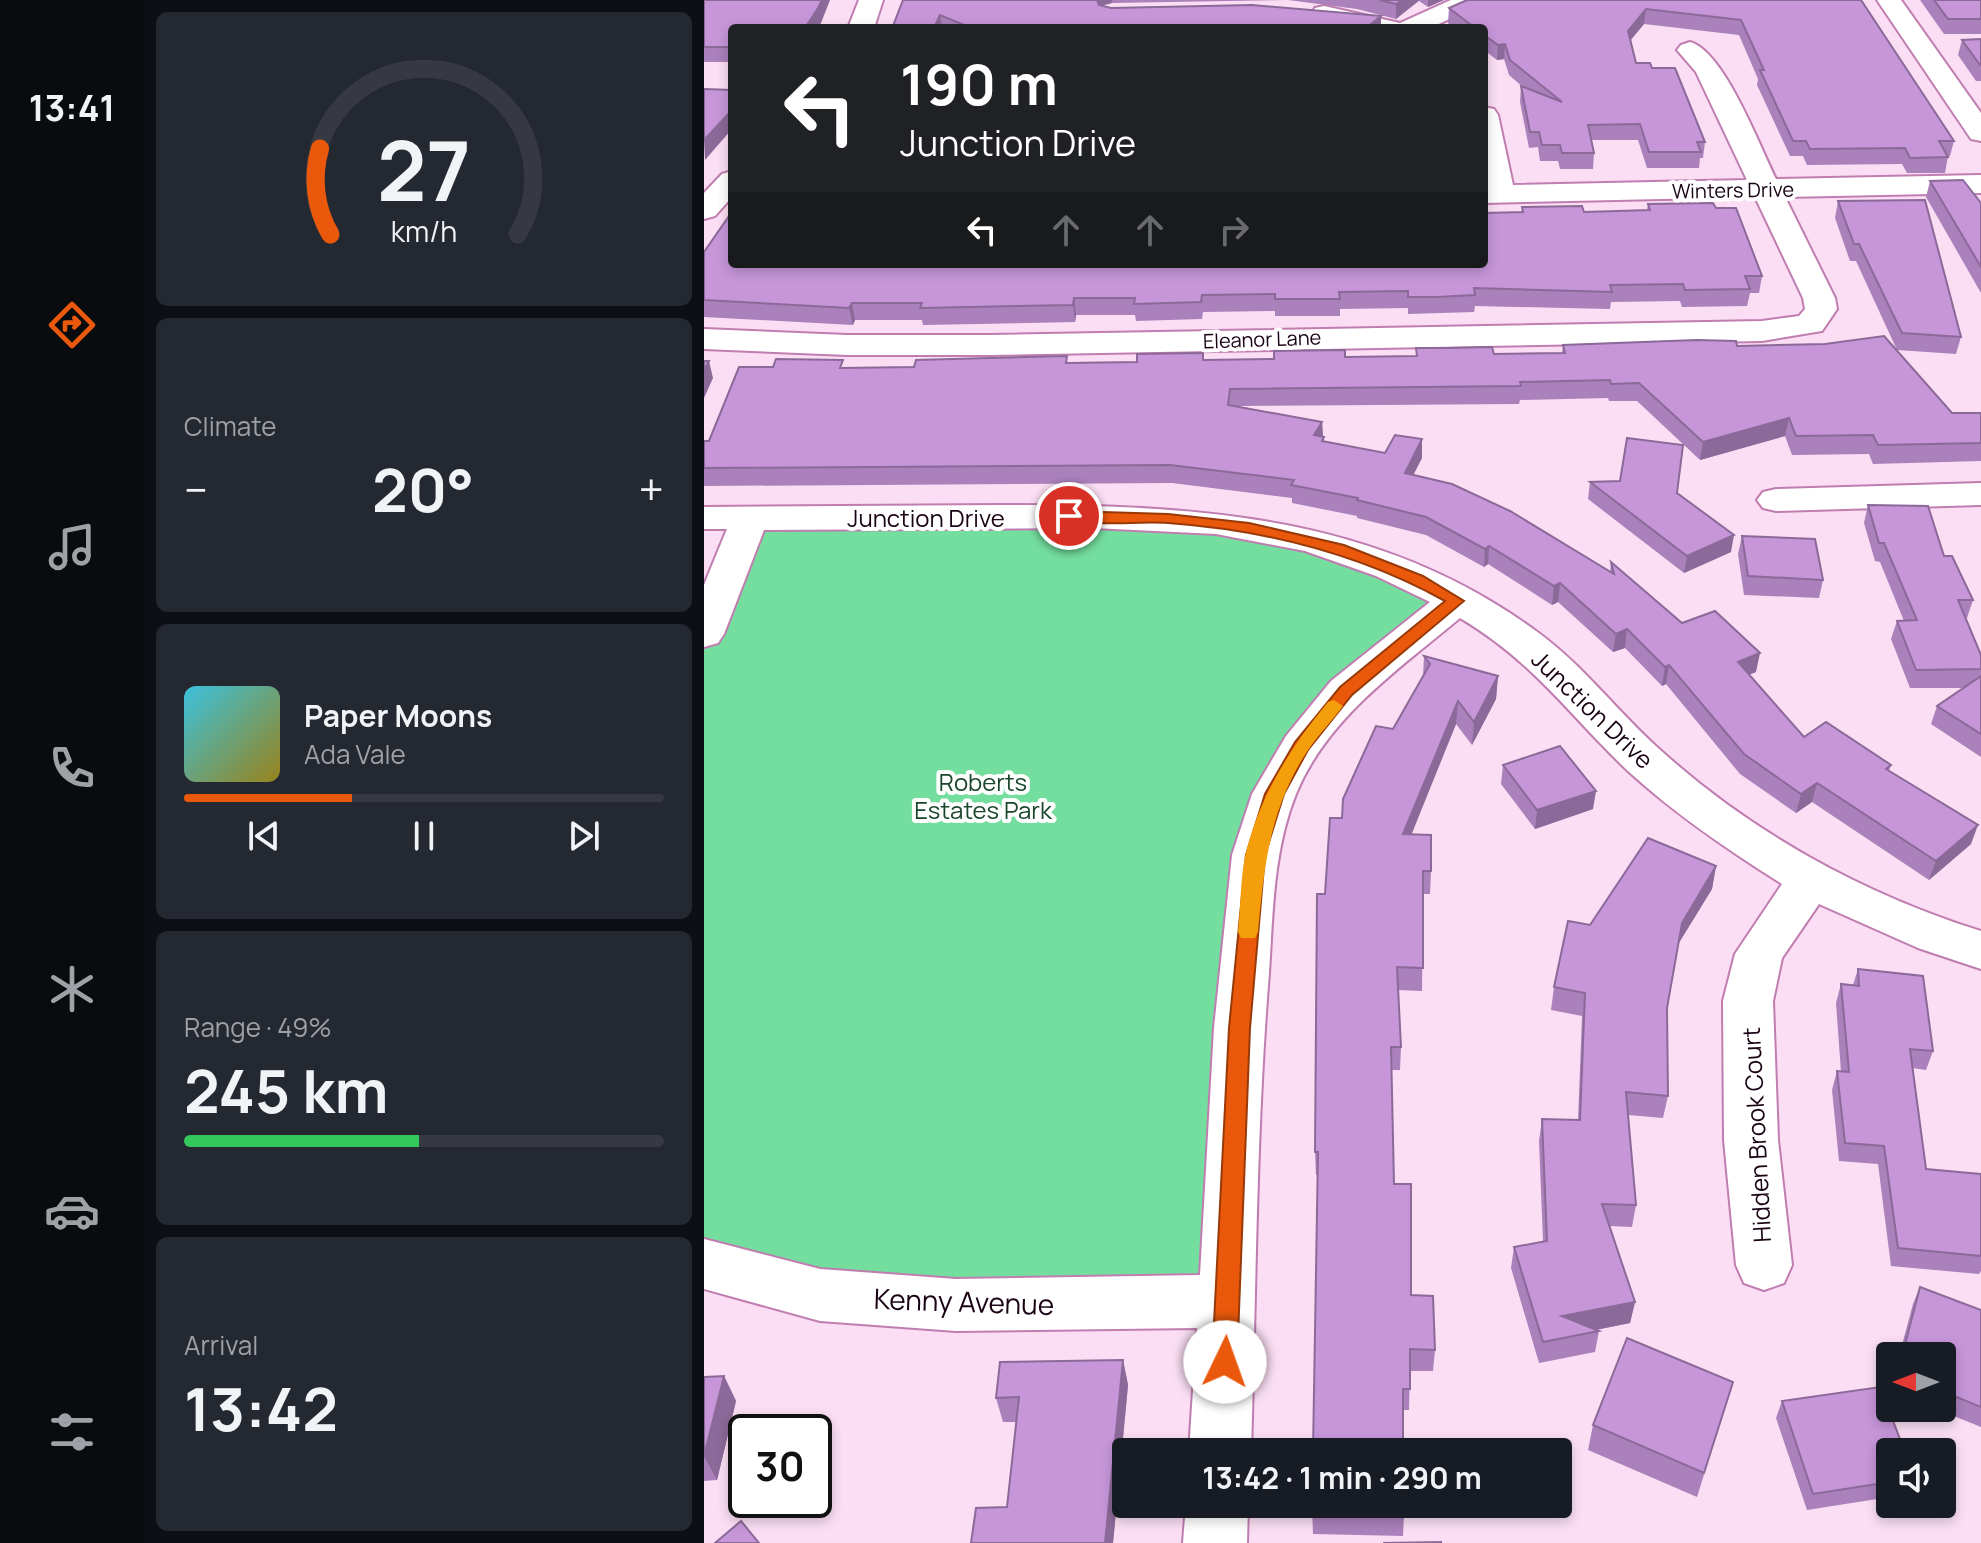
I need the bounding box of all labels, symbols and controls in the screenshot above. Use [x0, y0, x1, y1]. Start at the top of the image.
text: 190 m [900, 45, 1058, 122]
icon: left [768, 56, 872, 160]
text: 13:41 [29, 83, 115, 132]
text: 27 [377, 112, 471, 226]
text: Junction Drive [900, 118, 1136, 167]
street label: Winters Drive [1672, 175, 1794, 205]
icon: left [960, 208, 1004, 252]
icon: ahead [1044, 208, 1088, 252]
icon: ahead [1128, 208, 1172, 252]
icon: right [1212, 208, 1256, 252]
text: km/h [391, 212, 457, 251]
icon: directions [44, 297, 100, 353]
street label: Eleanor Lane [1202, 323, 1322, 355]
text: Climate [184, 408, 276, 444]
text: 20° [372, 448, 474, 530]
text: − [184, 459, 208, 519]
text: + [639, 459, 664, 519]
pin [1035, 482, 1103, 550]
icon: arrive [1047, 494, 1091, 538]
street label: Junction Drive [847, 501, 1005, 534]
icon: music [44, 519, 100, 575]
street label: Junction Drive [1525, 642, 1661, 776]
text: Paper Moons [304, 695, 492, 736]
text: Ada Vale [304, 736, 406, 772]
icon: phone [44, 740, 100, 796]
park label: Roberts Estates Park [914, 765, 1053, 826]
icon: previous [242, 814, 286, 858]
icon: pause [402, 814, 446, 858]
icon: next [562, 814, 606, 858]
icon: climate [44, 961, 100, 1017]
text: Range · 49% [184, 1009, 332, 1045]
street label: Hidden Brook Court [1734, 1027, 1778, 1243]
text: 245 km [184, 1049, 388, 1131]
icon: car [44, 1183, 100, 1239]
street label: Kenny Avenue [873, 1279, 1055, 1323]
position arrow [1183, 1320, 1267, 1404]
text: Arrival [184, 1327, 258, 1363]
north arrow [1876, 1342, 1956, 1422]
map controls [1876, 1342, 1956, 1518]
text: 13:42 [184, 1367, 338, 1449]
icon: filters [44, 1404, 100, 1460]
speed limit sign: 30 [728, 1414, 832, 1518]
button: sound [1876, 1438, 1956, 1518]
text: 13:42 · 1 min · 290 m [1202, 1457, 1482, 1498]

